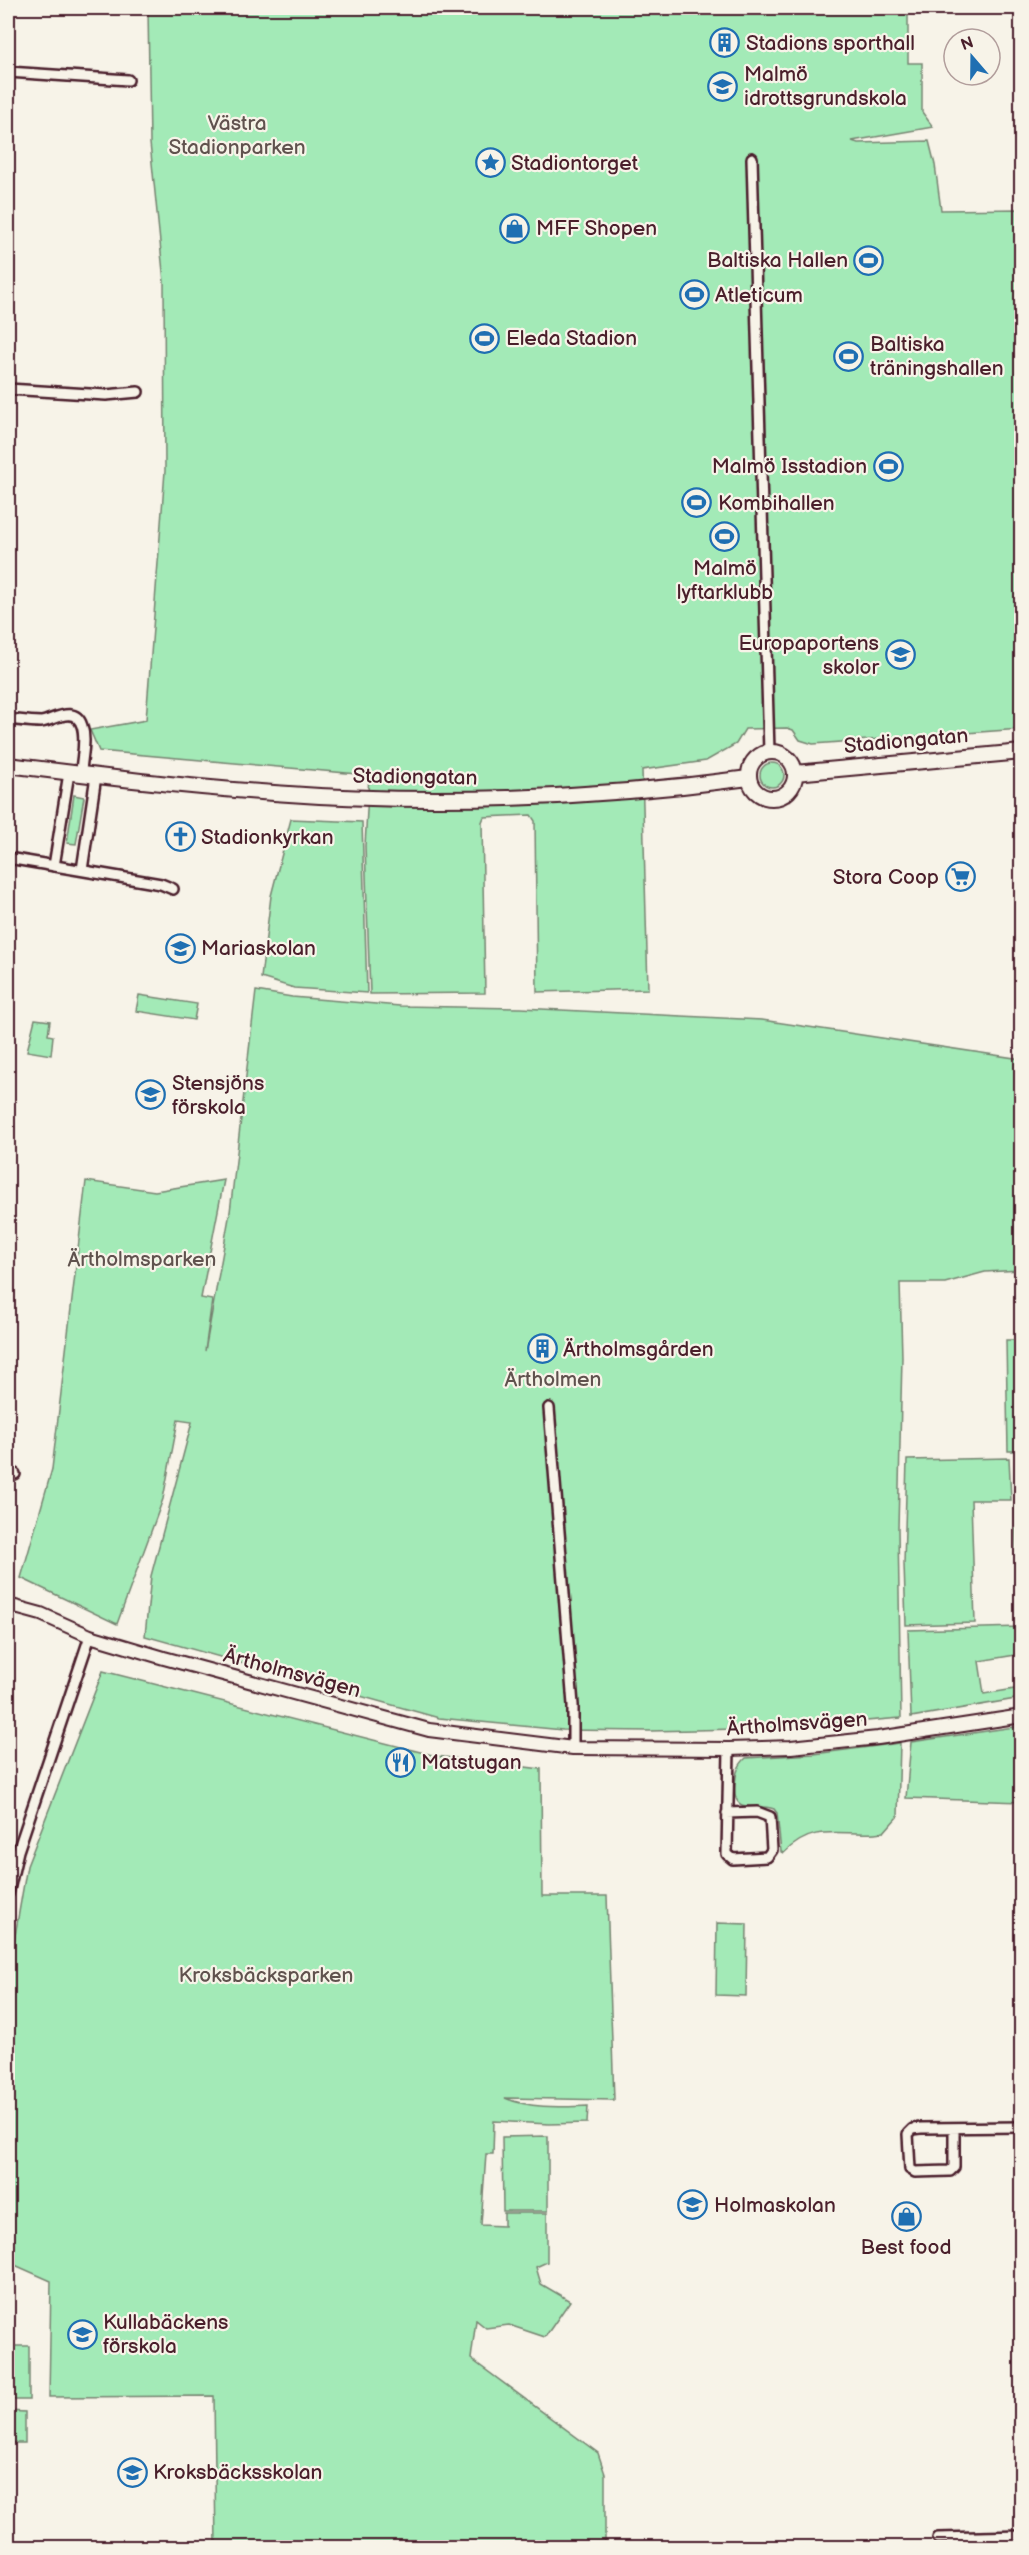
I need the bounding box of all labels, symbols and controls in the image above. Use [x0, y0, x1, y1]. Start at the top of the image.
building icon: Stadions sporthall [709, 27, 741, 59]
north arrow [942, 27, 1002, 87]
place label: Stadions sporthall [746, 31, 915, 56]
text: N [958, 33, 976, 55]
place label: Malmö idrottsgrundskola [744, 62, 907, 111]
school or university icon: Malmö idrottsgrundskola [707, 70, 739, 102]
park label: Västra Stadionparken [168, 111, 306, 160]
place icon: Stadiontorget [474, 147, 506, 179]
place label: Stadiontorget [511, 151, 639, 176]
shop icon: MFF Shopen [499, 212, 531, 244]
place label: MFF Shopen [536, 216, 657, 241]
sports icon: Baltiska Hallen [853, 244, 885, 276]
place label: Baltiska Hallen [707, 248, 848, 273]
sports icon: Atleticum [678, 279, 710, 311]
place label: Atleticum [715, 283, 803, 308]
sports icon: Eleda Stadion [469, 322, 501, 354]
place label: Eleda Stadion [506, 326, 637, 351]
place label: Baltiska träningshallen [870, 332, 1004, 381]
sports icon: Baltiska träningshallen [833, 340, 865, 372]
sports icon: Malmö Isstadion [872, 450, 904, 482]
place label: Malmö Isstadion [712, 454, 867, 479]
sports icon: Kombihallen [681, 487, 713, 519]
place label: Kombihallen [718, 491, 835, 516]
sports icon: Malmö lyftarklubb [709, 521, 741, 553]
place label: Malmö lyftarklubb [677, 556, 773, 605]
place label: Europaportens skolor [738, 631, 879, 680]
school or university icon: Europaportens skolor [884, 639, 916, 671]
street label: Stadiongatan [843, 723, 969, 759]
street label: Stadiongatan [352, 763, 478, 791]
church icon: Stadionkyrkan [164, 821, 196, 853]
place label: Stadionkyrkan [201, 825, 334, 850]
supermarket icon: Stora Coop [944, 861, 976, 893]
place label: Stora Coop [833, 865, 939, 890]
school or university icon: Mariaskolan [164, 932, 196, 964]
place label: Mariaskolan [201, 936, 316, 961]
place label: Stensjöns förskola [172, 1071, 264, 1120]
school or university icon: Stensjöns förskola [135, 1079, 167, 1111]
park label: Ärtholmsparken [68, 1247, 216, 1272]
building icon: Ärtholmsgården [526, 1333, 558, 1365]
place label: Ärtholmsgården [563, 1337, 714, 1362]
park label: Ärtholmen [505, 1367, 601, 1392]
street label: Ärtholmsvägen [221, 1643, 363, 1703]
street label: Ärtholmsvägen [726, 1707, 868, 1741]
restaurant icon: Matstugan [384, 1746, 416, 1778]
place label: Matstugan [421, 1750, 522, 1775]
park label: Kroksbäcksparken [179, 1963, 353, 1988]
school or university icon: Holmaskolan [677, 2189, 709, 2221]
place label: Holmaskolan [714, 2193, 836, 2218]
shop icon: Best food [890, 2200, 922, 2232]
place label: Best food [861, 2235, 951, 2260]
place label: Kullabäckens förskola [103, 2310, 228, 2359]
school or university icon: Kullabäckens förskola [66, 2318, 98, 2350]
school or university icon: Kroksbäcksskolan [116, 2456, 148, 2488]
place label: Kroksbäcksskolan [153, 2460, 322, 2485]

